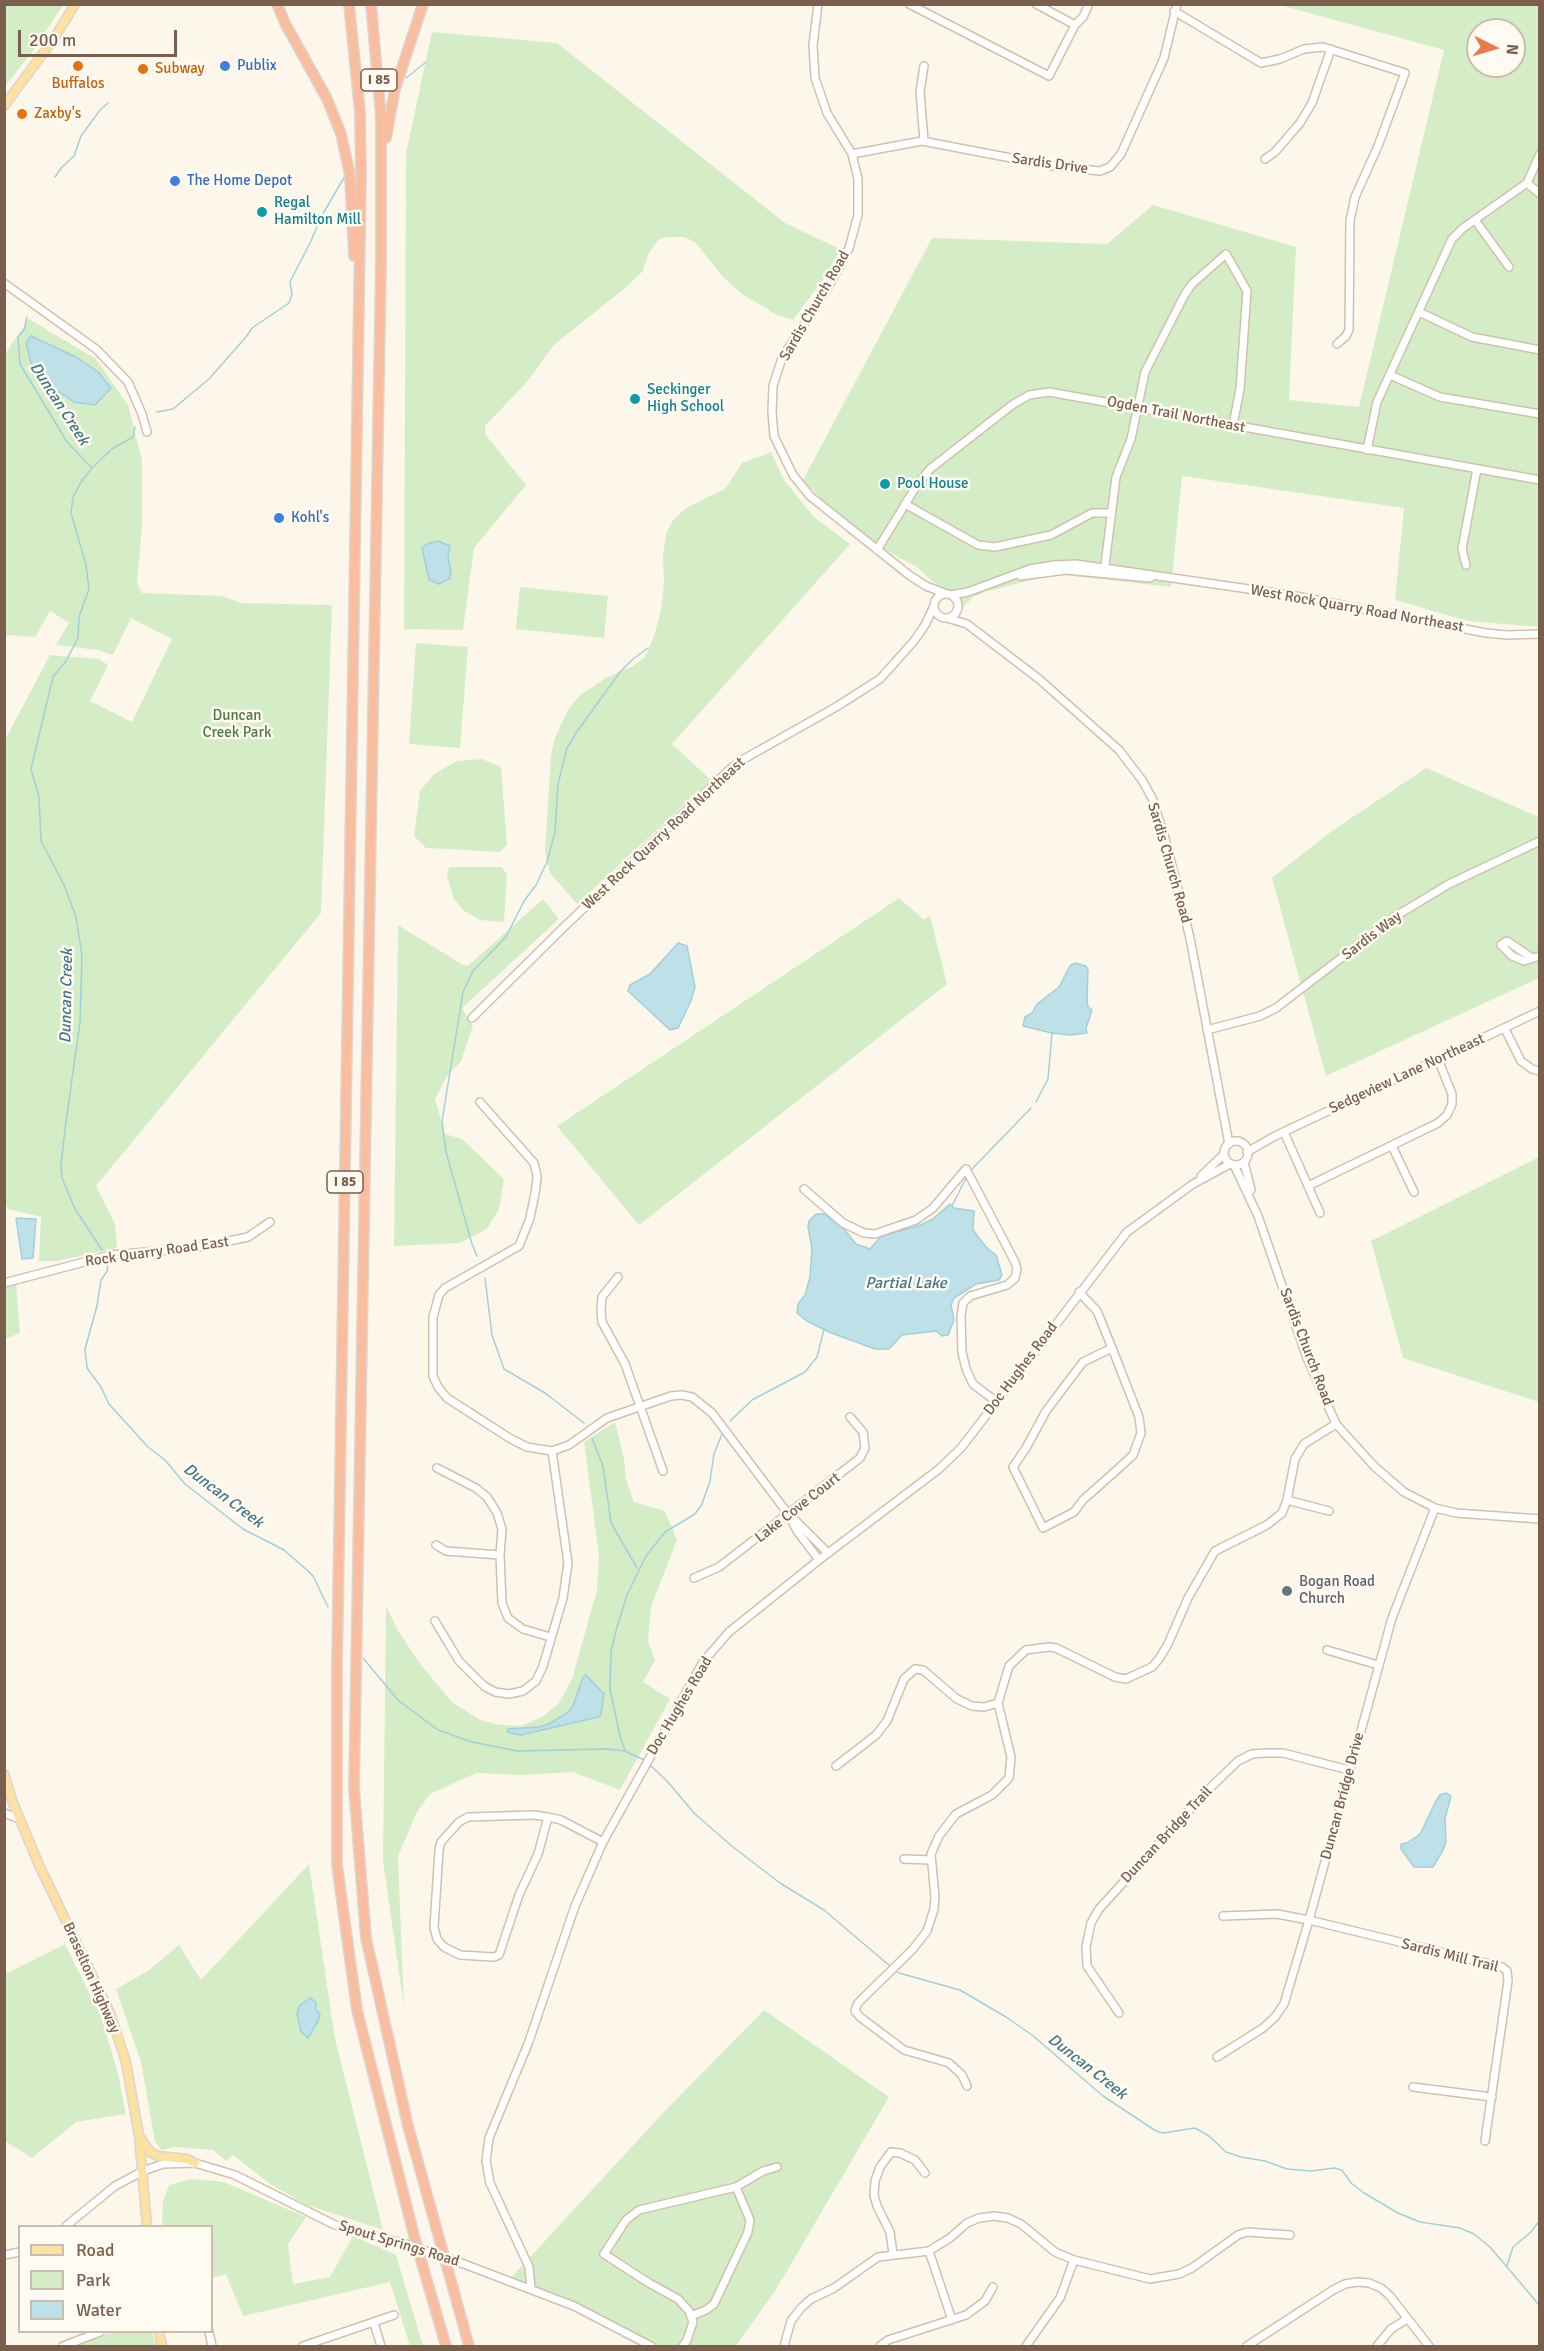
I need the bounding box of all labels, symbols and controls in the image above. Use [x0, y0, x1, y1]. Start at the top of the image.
scale bar [21, 18, 180, 56]
north arrow [1466, 18, 1526, 78]
text: 200 m [29, 29, 76, 51]
text: N [1501, 43, 1522, 56]
place label: Publix [237, 57, 277, 75]
marker: Buffalos [71, 59, 85, 73]
marker: Publix [218, 59, 232, 73]
place label: Subway [155, 60, 205, 78]
marker: Subway [136, 62, 150, 76]
road number: I 85 [361, 69, 397, 91]
place label: Buffalos [51, 75, 105, 93]
place label: Zaxby's [34, 105, 81, 123]
marker: Zaxby's [15, 107, 29, 121]
street label: Sardis Drive [1011, 150, 1089, 178]
place label: The Home Depot [187, 172, 292, 190]
marker: The Home Depot [168, 174, 182, 188]
place label: Regal Hamilton Mill [274, 194, 361, 229]
marker: Regal Hamilton Mill [255, 205, 269, 219]
street label: Sardis Church Road [776, 248, 854, 364]
water label: Duncan Creek [25, 359, 93, 449]
place label: Seckinger High School [647, 381, 724, 416]
marker: Seckinger High School [628, 392, 642, 406]
street label: Ogden Trail Northeast [1105, 393, 1247, 437]
place label: Pool House [897, 475, 969, 493]
marker: Pool House [878, 477, 892, 491]
place label: Kohl's [291, 509, 329, 527]
marker: Kohl's [272, 511, 286, 525]
street label: West Rock Quarry Road Northeast [1249, 581, 1465, 637]
park label: Duncan Creek Park [203, 707, 271, 742]
street label: West Rock Quarry Road Northeast [579, 754, 749, 914]
street label: Sardis Church Road [1143, 801, 1195, 925]
street label: Sardis Way [1339, 908, 1405, 964]
water label: Duncan Creek [57, 948, 77, 1044]
street label: Sedgeview Lane Northeast [1326, 1030, 1488, 1118]
road number: I 85 [327, 1171, 363, 1193]
street label: Rock Quarry Road East [84, 1233, 230, 1271]
water label: Partial Lake [865, 1274, 947, 1294]
street label: Sardis Church Road [1275, 1286, 1337, 1408]
street label: Doc Hughes Road [980, 1319, 1062, 1419]
water label: Duncan Creek [179, 1460, 267, 1532]
street label: Lake Cove Court [752, 1469, 844, 1547]
place label: Bogan Road Church [1299, 1573, 1375, 1608]
marker: Bogan Road Church [1280, 1584, 1294, 1598]
street label: Doc Hughes Road [644, 1653, 716, 1759]
street label: Duncan Bridge Drive [1317, 1730, 1369, 1862]
street label: Duncan Bridge Trail [1118, 1783, 1216, 1887]
street label: Braselton Highway [58, 1920, 124, 2036]
street label: Sardis Mill Trail [1400, 1935, 1500, 1977]
water label: Duncan Creek [1044, 2030, 1130, 2104]
street label: Spout Springs Road [337, 2217, 461, 2271]
legend [18, 2225, 213, 2333]
text: Road [76, 2239, 115, 2261]
text: Park [76, 2269, 111, 2291]
text: Water [76, 2299, 121, 2321]

